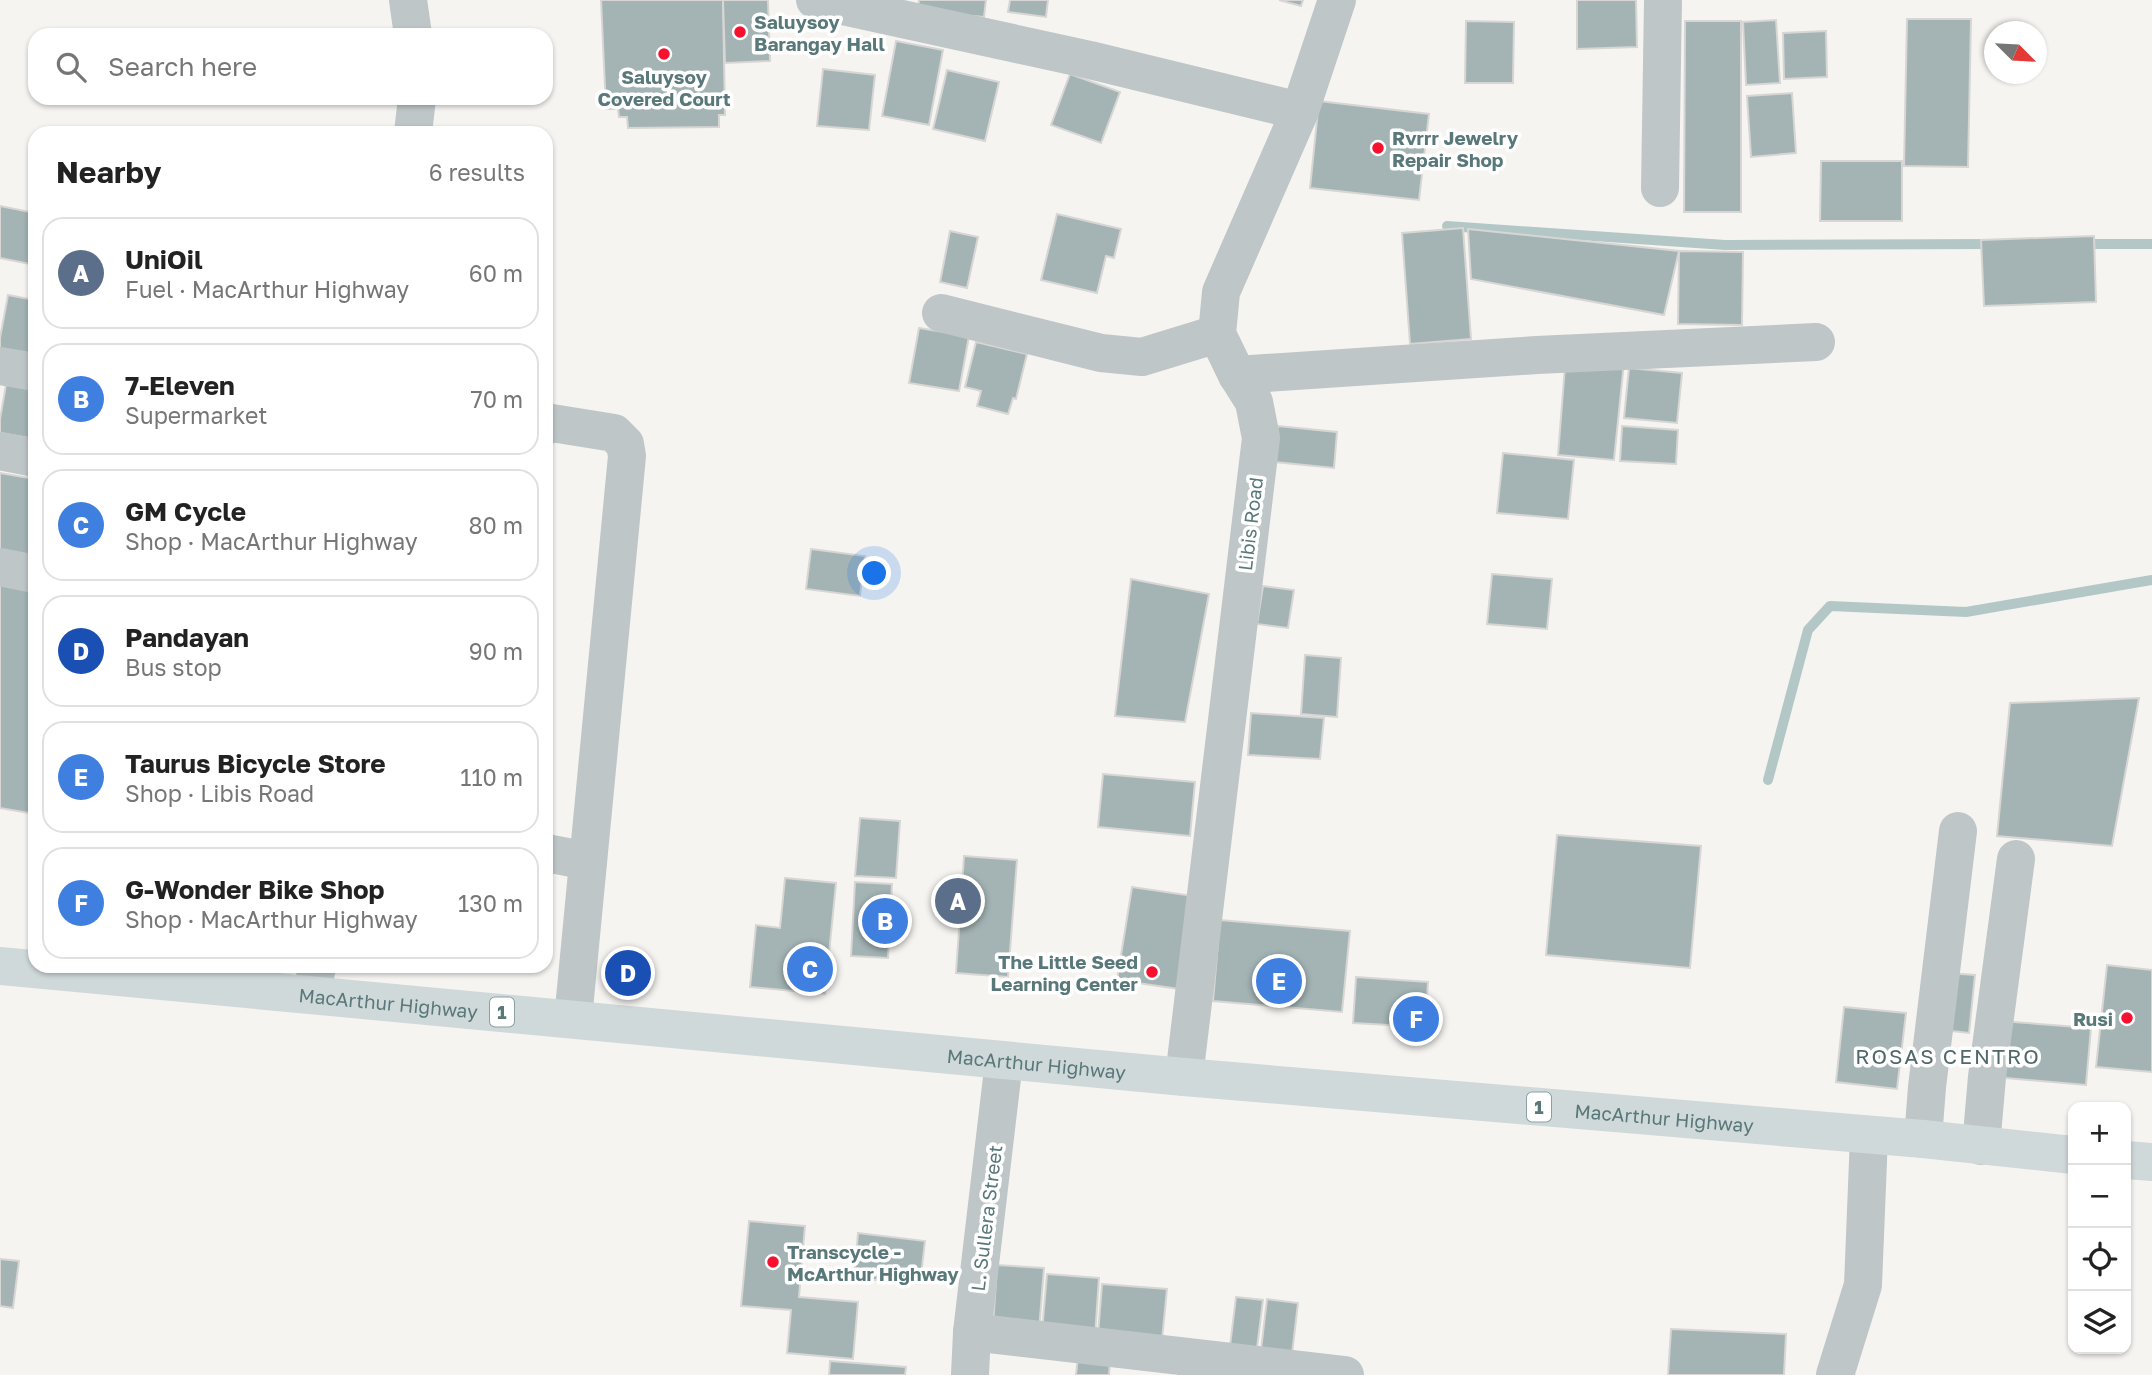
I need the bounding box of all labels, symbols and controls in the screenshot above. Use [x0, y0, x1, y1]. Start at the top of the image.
place label: Saluysoy Barangay Hall [754, 10, 885, 55]
north arrow [1984, 21, 2047, 84]
marker: Saluysoy Barangay Hall [732, 24, 748, 40]
search box [28, 28, 553, 105]
marker: Saluysoy Covered Court [656, 46, 672, 62]
icon: search [52, 48, 90, 86]
text: Search here [108, 51, 257, 82]
place label: Saluysoy Covered Court [597, 65, 731, 110]
place label: Rvrrr Jewelry Repair Shop [1392, 126, 1519, 171]
marker: Rvrrr Jewelry Repair Shop [1370, 140, 1386, 156]
text: Nearby [56, 154, 161, 190]
text: 6 results [429, 158, 525, 186]
text: UniOil [125, 244, 203, 275]
text: A [73, 259, 89, 287]
text: 60 m [469, 259, 523, 287]
text: Fuel · MacArthur Highway [125, 275, 409, 303]
text: 7-Eleven [125, 370, 235, 401]
text: B [73, 385, 89, 413]
text: 70 m [470, 385, 523, 413]
text: Supermarket [125, 401, 268, 429]
street label: Libis Road [1233, 476, 1267, 572]
text: GM Cycle [125, 496, 246, 527]
text: C [73, 511, 89, 539]
text: 80 m [469, 511, 523, 539]
text: Shop · MacArthur Highway [125, 527, 418, 555]
your location [857, 556, 891, 590]
text: Pandayan [125, 622, 249, 653]
text: D [73, 637, 89, 665]
text: 90 m [469, 637, 523, 665]
text: Bus stop [125, 653, 222, 681]
text: Taurus Bicycle Store [125, 748, 386, 779]
text: E [74, 763, 88, 791]
text: 110 m [460, 763, 523, 791]
text: Shop · Libis Road [125, 779, 314, 807]
text: G-Wonder Bike Shop [125, 874, 385, 905]
pin: A [935, 875, 981, 927]
text: F [74, 889, 88, 917]
text: 130 m [458, 889, 523, 917]
pin: B [862, 895, 908, 947]
text: Shop · MacArthur Highway [125, 905, 418, 933]
pin: C [787, 943, 833, 995]
pin: D [605, 947, 651, 999]
place label: The Little Seed Learning Center [990, 950, 1139, 995]
pin: E [1256, 955, 1302, 1007]
marker: The Little Seed Learning Center [1144, 964, 1160, 980]
street label: MacArthur Highway [298, 983, 479, 1022]
pin: F [1393, 993, 1439, 1045]
road number: 1 [490, 998, 514, 1027]
place label: Rusi [2073, 1007, 2113, 1030]
marker: Rusi [2119, 1010, 2135, 1026]
street label: MacArthur Highway [946, 1043, 1127, 1083]
district label: ROSAS CENTRO [1855, 1043, 2041, 1069]
road number: 1 [1527, 1092, 1551, 1122]
street label: MacArthur Highway [1574, 1098, 1755, 1136]
map controls [2068, 1102, 2131, 1354]
button: + [2068, 1102, 2131, 1165]
street label: L. Sullera Street [966, 1144, 1006, 1292]
button: − [2068, 1165, 2131, 1228]
button: locate [2068, 1228, 2131, 1291]
place label: Transcycle - McArthur Highway [787, 1240, 959, 1285]
marker: Transcycle - McArthur Highway [765, 1254, 781, 1270]
button: layers [2068, 1291, 2131, 1354]

